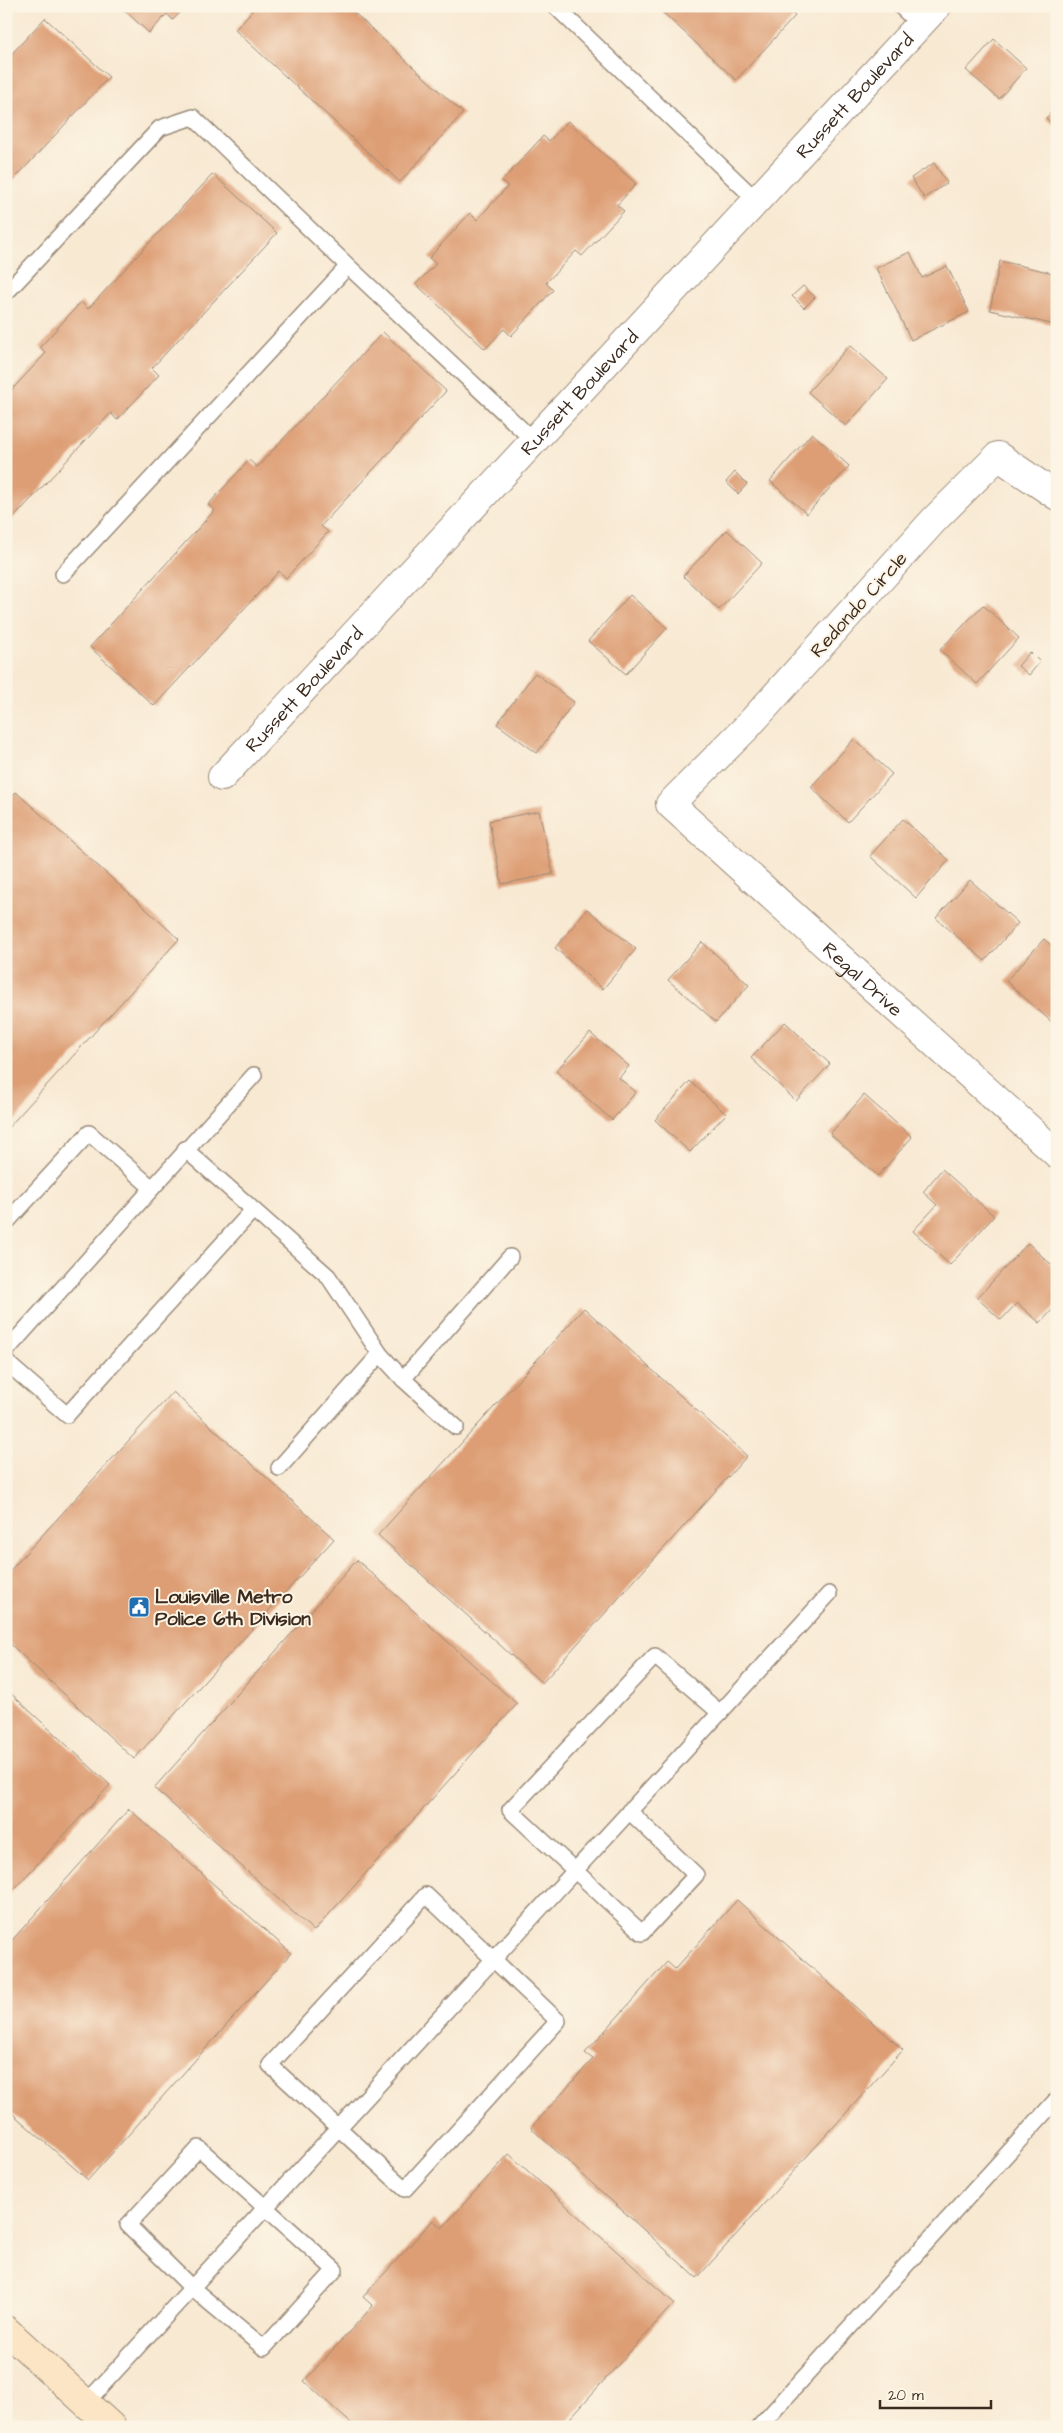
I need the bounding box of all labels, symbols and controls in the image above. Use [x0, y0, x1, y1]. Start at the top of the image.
street label: Russett Boulevard [790, 27, 921, 165]
street label: Russett Boulevard [515, 324, 645, 462]
street label: Redondo Circle [804, 546, 914, 664]
street label: Russett Boulevard [240, 621, 370, 759]
street label: Regal Drive [816, 936, 908, 1023]
place label: Louisville Metro Police 6th Division [155, 1584, 311, 1633]
public building icon: Louisville Metro Police 6th Division [127, 1595, 151, 1619]
scale bar [880, 2378, 992, 2410]
text: 20 m [888, 2385, 924, 2406]

